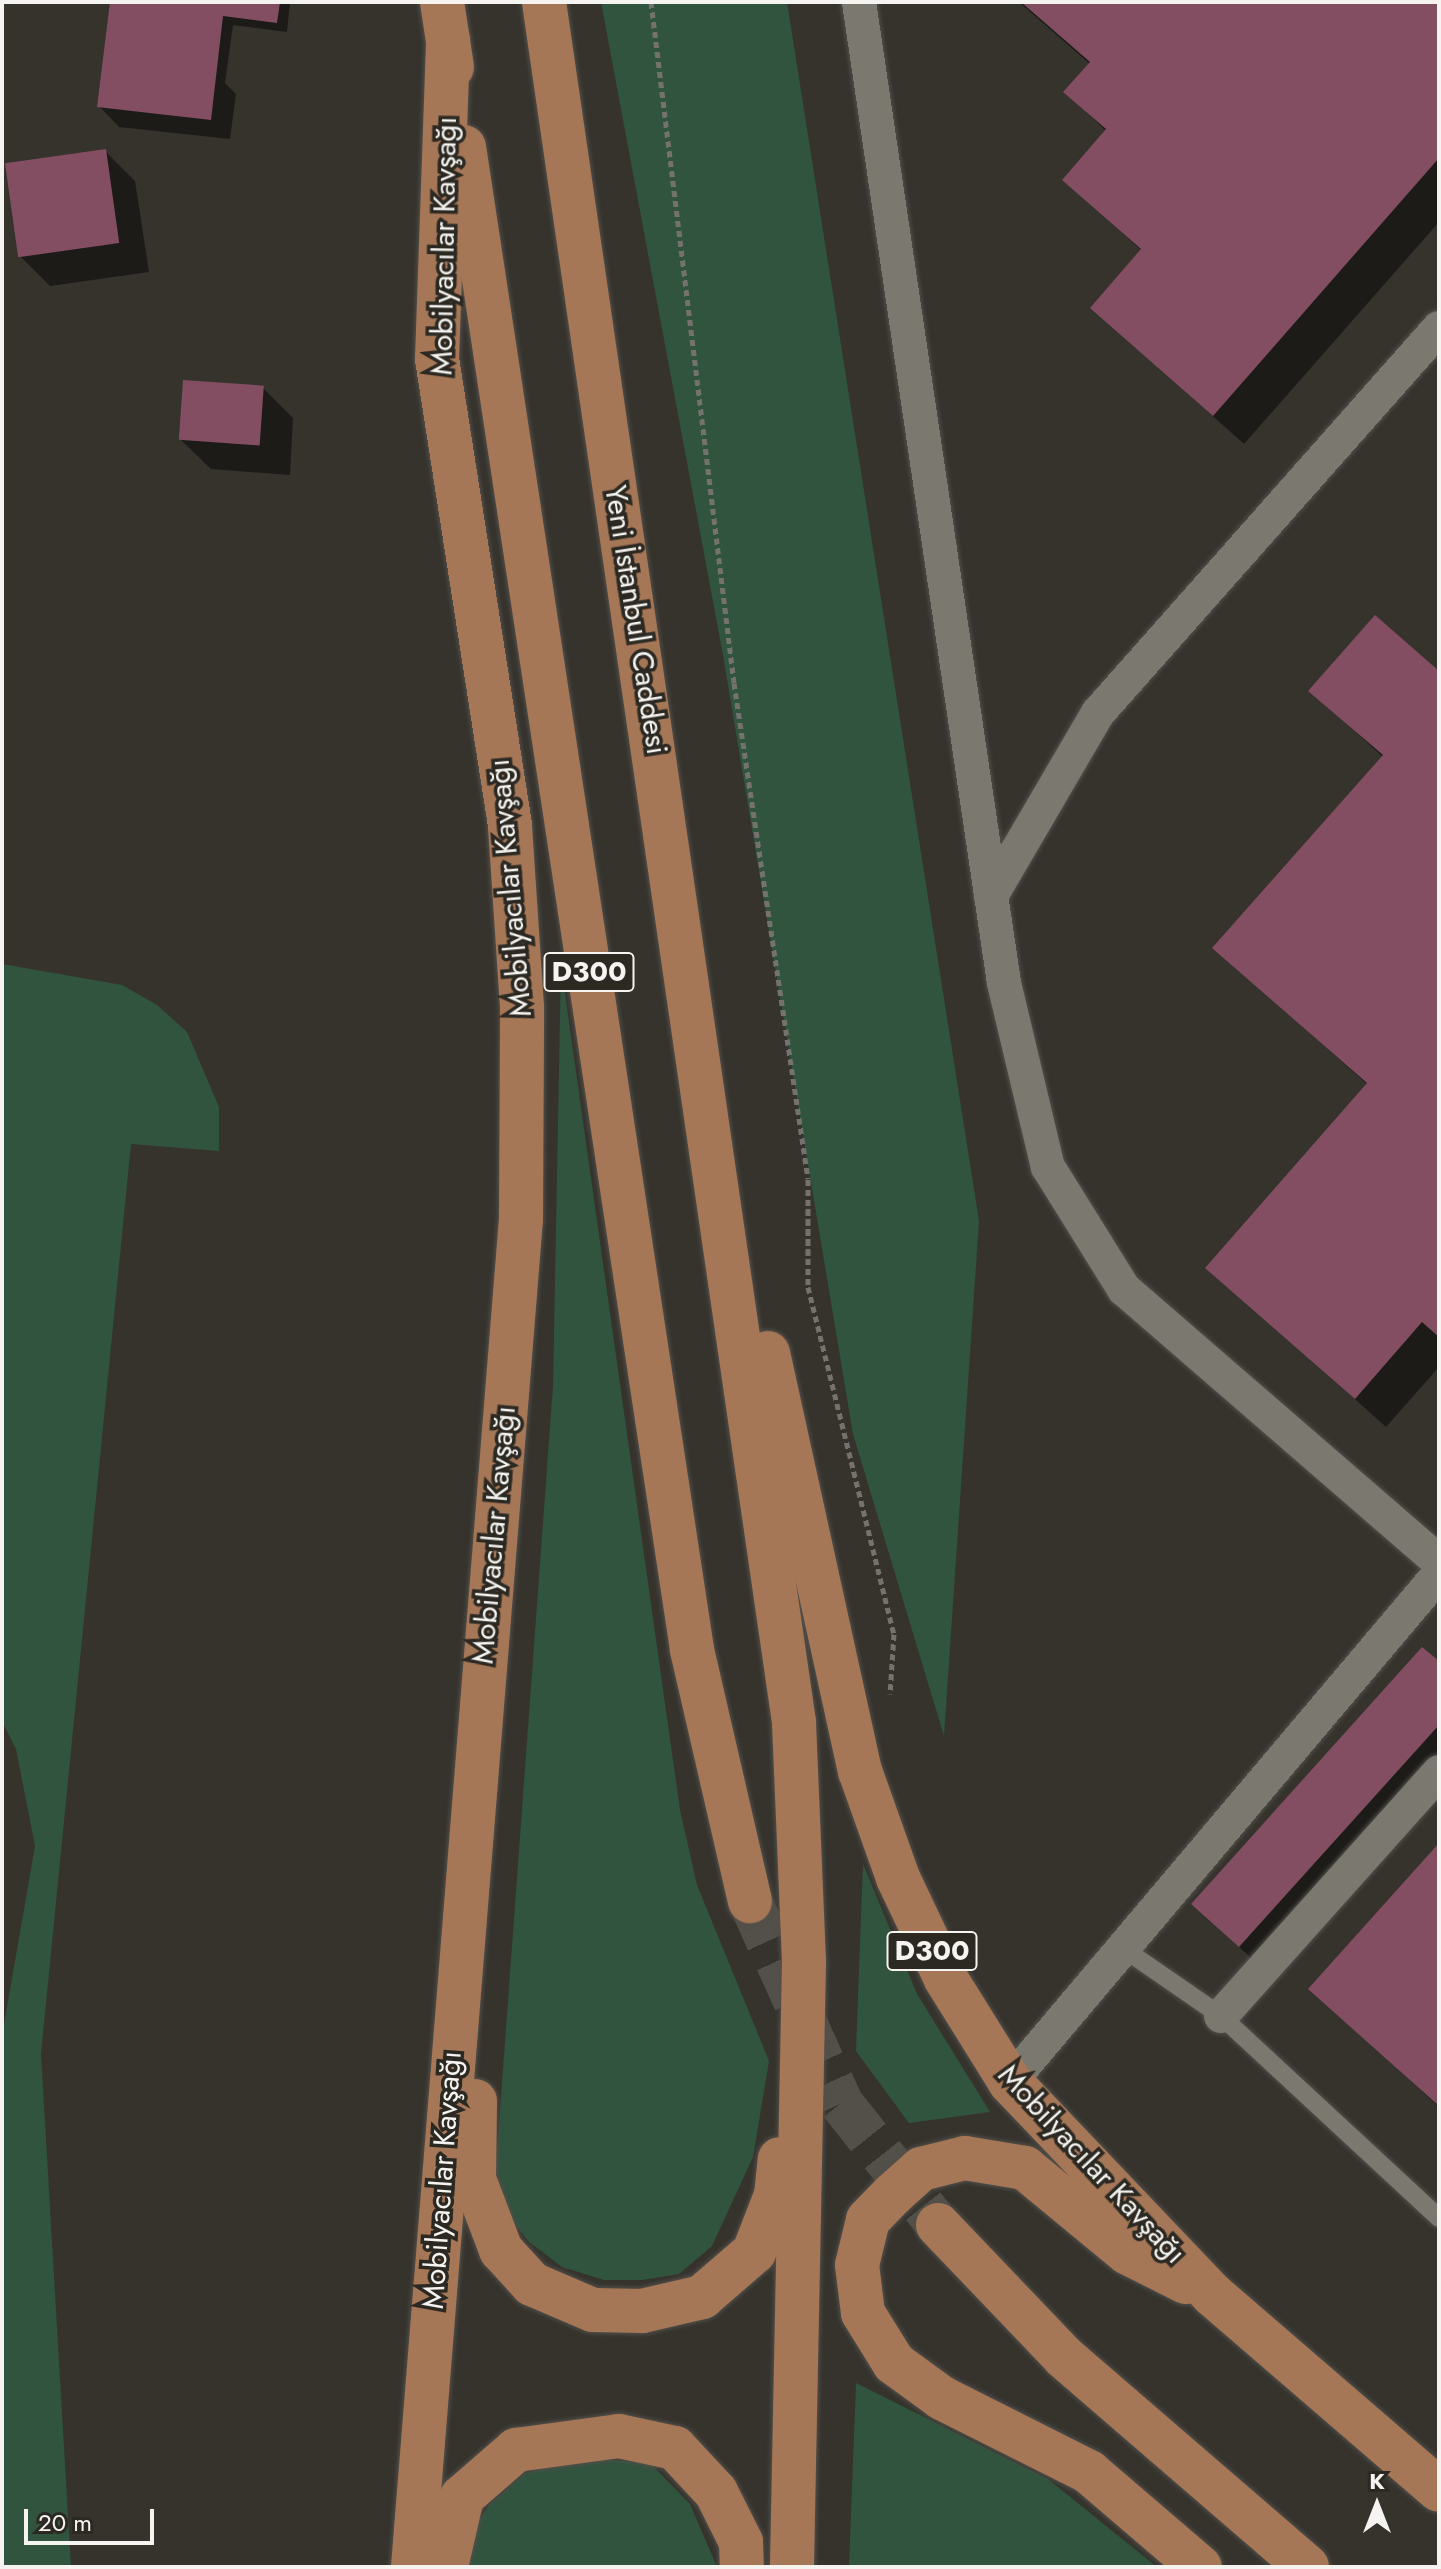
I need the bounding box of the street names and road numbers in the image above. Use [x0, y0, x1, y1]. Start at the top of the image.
street label: Mobilyacılar Kavşağı [424, 116, 464, 376]
street label: Yeni İstanbul Caddesi [597, 483, 675, 757]
street label: Mobilyacılar Kavşağı [481, 758, 539, 1018]
road number: D300 [543, 948, 635, 996]
street label: Mobilyacılar Kavşağı [465, 1405, 523, 1665]
road number: D300 [886, 1927, 978, 1975]
street label: Mobilyacılar Kavşağı [415, 2050, 469, 2310]
street label: Mobilyacılar Kavşağı [991, 2057, 1193, 2271]

